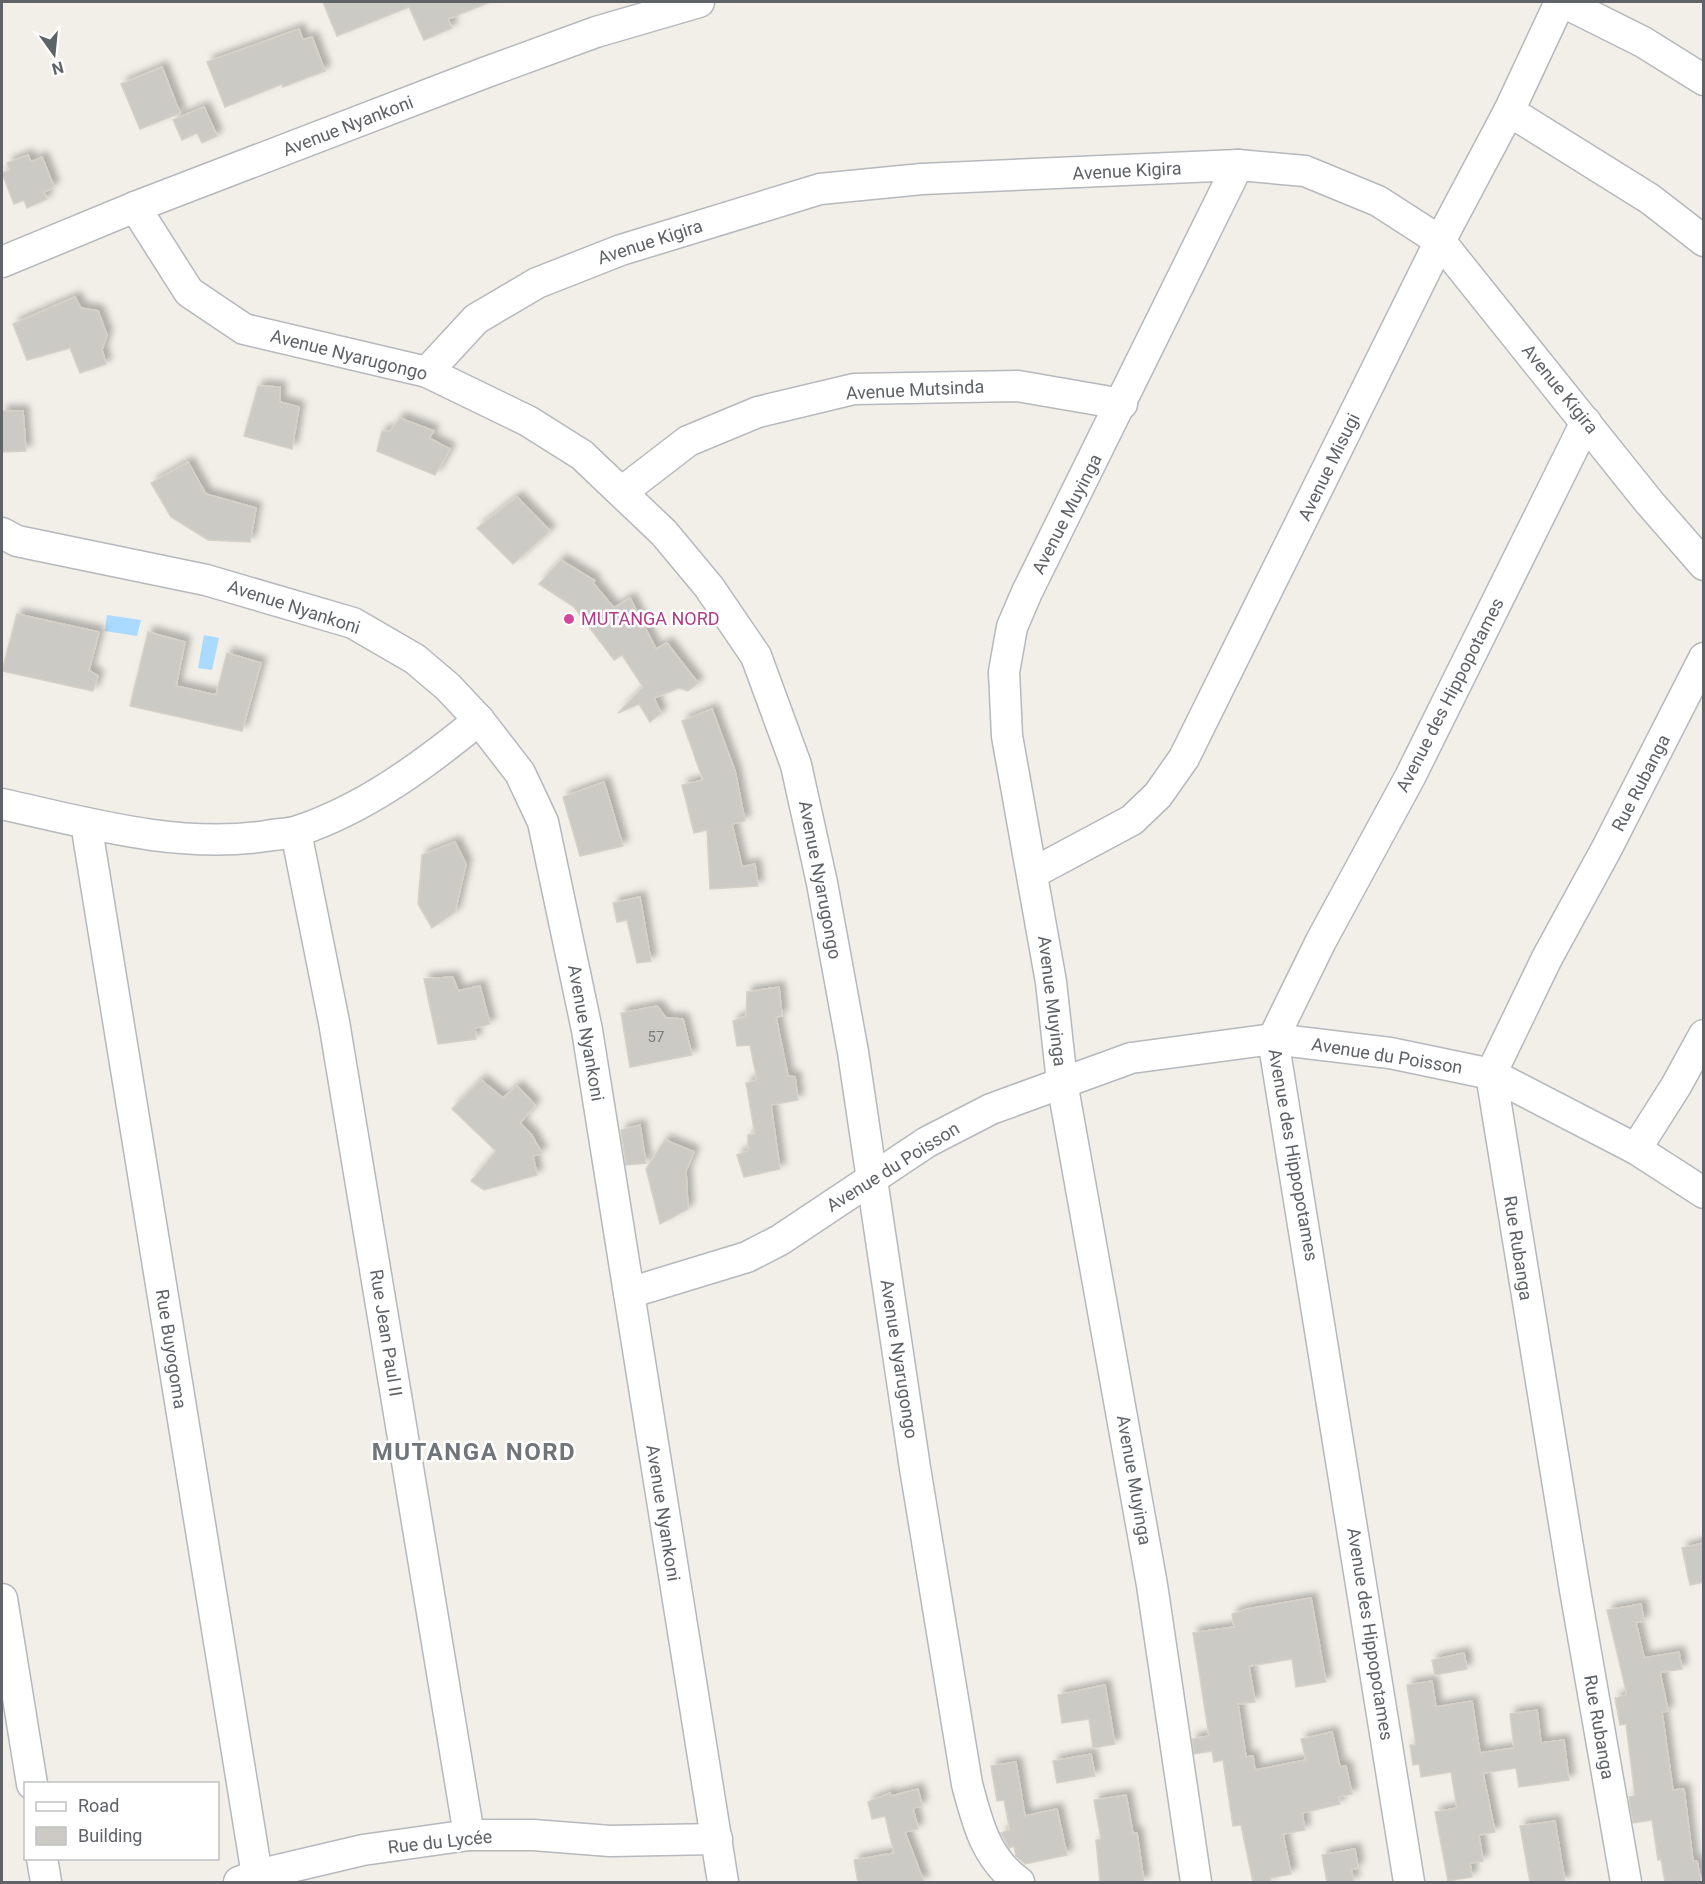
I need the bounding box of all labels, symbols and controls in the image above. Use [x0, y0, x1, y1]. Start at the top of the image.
north arrow [24, 24, 84, 84]
text: N [50, 57, 66, 79]
street label: Avenue Nyankoni [280, 91, 416, 160]
street label: Avenue Kigira [1072, 157, 1182, 184]
street label: Avenue Kigira [595, 215, 705, 268]
street label: Avenue Nyarugongo [268, 325, 430, 384]
street label: Avenue Kigira [1518, 340, 1603, 438]
street label: Avenue Mutsinda [845, 375, 985, 404]
street label: Avenue Misugi [1293, 410, 1364, 524]
street label: Avenue Muyinga [1027, 450, 1106, 577]
street label: Avenue Nyankoni [225, 575, 363, 638]
street label: Avenue des Hippopotames [1391, 594, 1508, 795]
place label: MUTANGA NORD [581, 608, 720, 629]
marker: MUTANGA NORD [562, 612, 576, 626]
street label: Rue Rubanga [1607, 731, 1674, 835]
street label: Avenue Nyarugongo [795, 799, 846, 961]
street label: Avenue Muyinga [1034, 934, 1071, 1068]
street label: Avenue Nyankoni [564, 963, 609, 1103]
house number: 57 [648, 1028, 664, 1046]
street label: Avenue du Poisson [1310, 1033, 1464, 1078]
street label: Avenue des Hippopotames [1264, 1047, 1323, 1263]
street label: Avenue du Poisson [822, 1117, 963, 1216]
street label: Rue Rubanga [1500, 1194, 1537, 1302]
street label: Rue Jean Paul II [366, 1268, 407, 1398]
street label: Avenue Nyarugongo [877, 1278, 922, 1440]
street label: Rue Buyogoma [152, 1288, 191, 1410]
street label: Avenue Muyinga [1113, 1413, 1156, 1547]
district label: MUTANGA NORD [372, 1438, 576, 1466]
street label: Avenue Nyankoni [642, 1443, 685, 1583]
street label: Avenue des Hippopotames [1343, 1526, 1398, 1742]
street label: Rue Rubanga [1580, 1673, 1619, 1781]
legend [24, 1782, 219, 1860]
text: Road [78, 1795, 119, 1816]
text: Building [78, 1825, 142, 1846]
street label: Rue du Lycée [387, 1826, 493, 1857]

